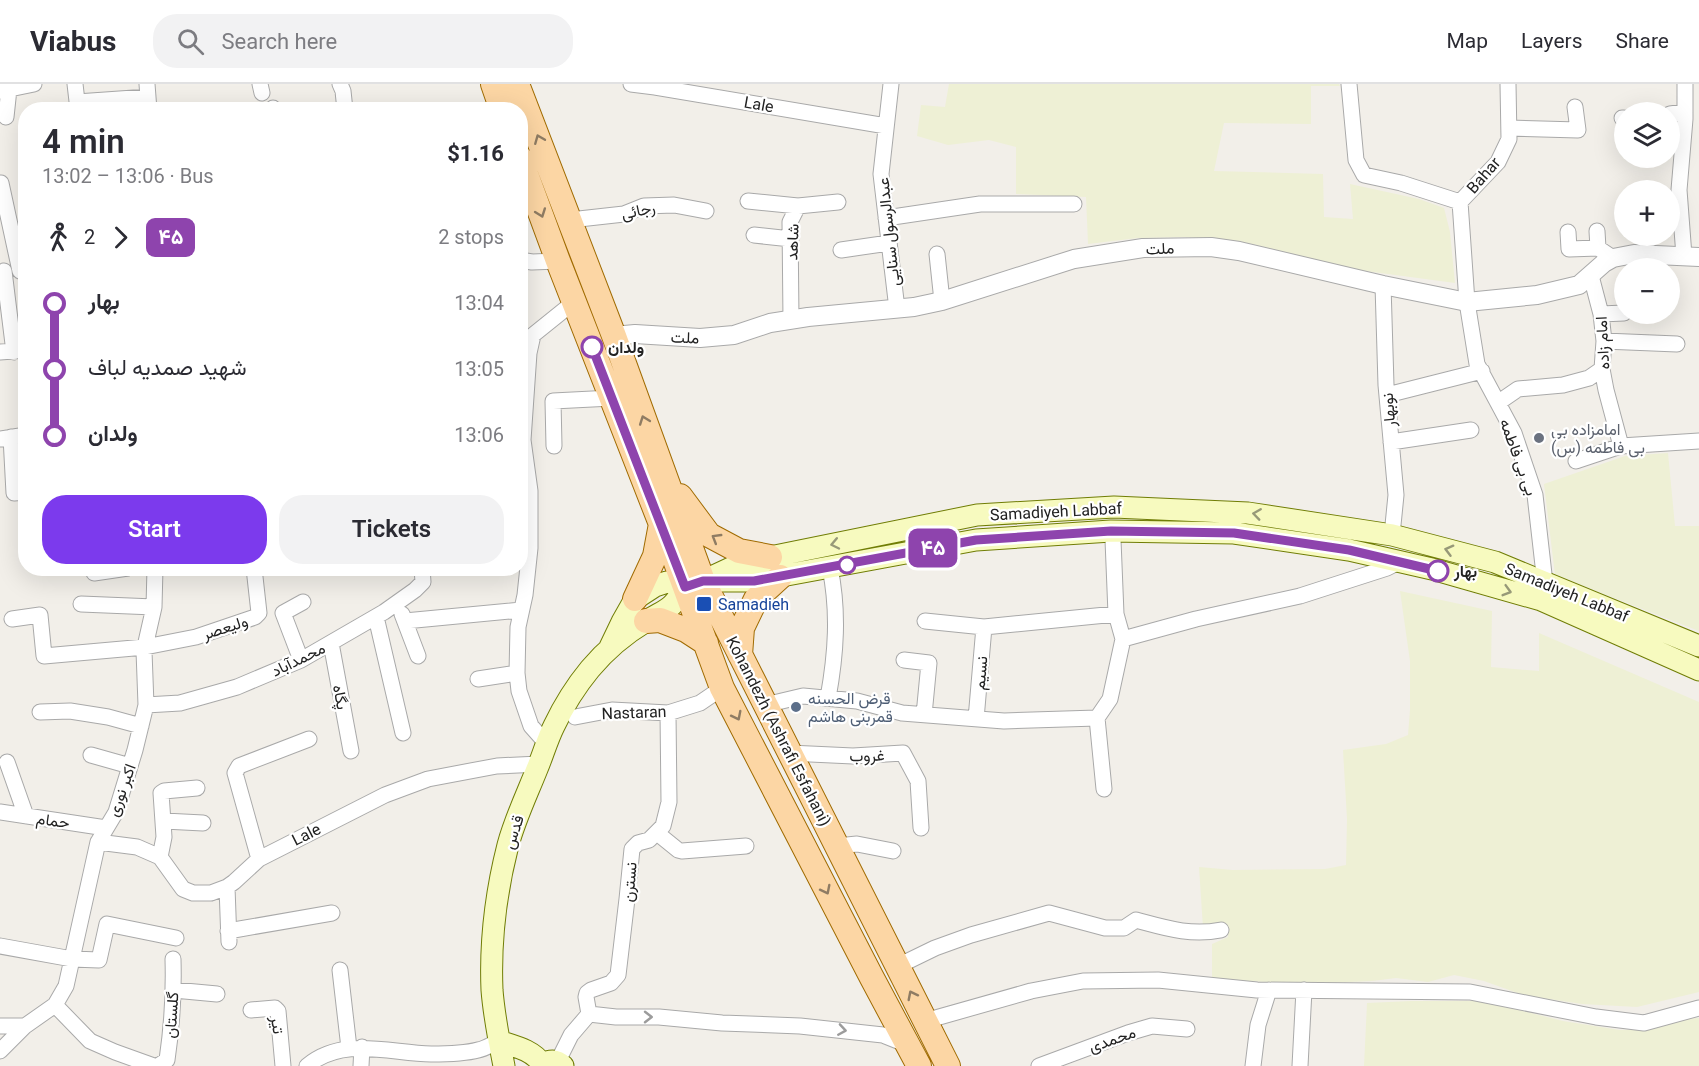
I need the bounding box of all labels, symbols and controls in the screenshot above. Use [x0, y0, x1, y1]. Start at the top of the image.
search box [153, 14, 573, 68]
text: Viabus [30, 25, 117, 58]
icon: search [174, 25, 207, 58]
text: Search here [222, 29, 337, 54]
text: Map [1446, 29, 1488, 53]
text: Layers [1521, 29, 1582, 53]
text: Share [1615, 29, 1669, 53]
street label: Lale [743, 93, 775, 116]
map controls [1614, 102, 1680, 324]
button: layers [1614, 102, 1680, 168]
text: 4 min [42, 122, 125, 161]
one-way arrow [533, 134, 546, 145]
text: $1.16 [447, 141, 504, 166]
street label: Bahar [1463, 153, 1505, 197]
text: 13:02 – 13:06 · Bus [42, 164, 214, 188]
street label: عبدالرسول سنایی [873, 176, 905, 287]
button: + [1614, 180, 1680, 246]
street label: رجائی [619, 198, 657, 224]
one-way arrow [533, 207, 546, 218]
icon: walk [42, 221, 75, 254]
icon: forward [104, 221, 137, 254]
street label: شاهد [782, 223, 803, 261]
text: 2 [84, 225, 95, 249]
text: ۴۵ [158, 225, 183, 249]
text: 2 stops [438, 225, 504, 249]
street label: ملت [1145, 238, 1175, 259]
button: − [1614, 258, 1680, 324]
text: بهار [88, 289, 120, 314]
text: 13:04 [454, 291, 504, 315]
street label: امام زاده [1592, 316, 1614, 370]
street label: ملت [670, 328, 700, 347]
marker: ولدان [581, 336, 603, 358]
place label: ولدان [608, 338, 644, 358]
text: شهید صمدیه لباف [88, 355, 247, 380]
text: 13:05 [454, 357, 504, 381]
street label: نوبهار [1378, 392, 1401, 429]
one-way arrow [639, 415, 652, 426]
street label: بی بی فاطمه [1495, 416, 1541, 499]
place label: امامزاده بی بی فاطمه (س) [1551, 420, 1645, 458]
text: ولدان [88, 421, 138, 446]
text: 13:06 [454, 423, 504, 447]
marker: امامزاده بی بی فاطمه (س) [1532, 431, 1546, 445]
button: Start [42, 495, 267, 564]
button: Tickets [279, 495, 504, 564]
street label: Samadiyeh Labbaf [990, 499, 1123, 524]
one-way arrow [1253, 509, 1262, 521]
line badge: ۴۵ [906, 528, 960, 568]
one-way arrow [712, 534, 722, 545]
text: ۴۵ [920, 536, 946, 560]
one-way arrow [830, 537, 840, 550]
one-way arrow [1444, 544, 1454, 557]
unlabelled marker [838, 556, 856, 574]
street label: Samadiyeh Labbaf [1502, 559, 1632, 626]
marker: بهار [1427, 560, 1449, 582]
place label: بهار [1453, 562, 1477, 582]
one-way arrow [1502, 583, 1512, 596]
marker: Samadieh [695, 595, 713, 613]
place label: Samadieh [718, 595, 789, 614]
street label: ولیعصر [199, 611, 251, 645]
street label: Kohandezh (Ashrafi Esfahani) [722, 633, 835, 829]
street label: محمدآباد [268, 638, 328, 681]
street label: نسیم [970, 655, 992, 691]
street label: پگاه [327, 683, 352, 711]
place label: قرض الحسنه قمربنی هاشم [808, 689, 893, 727]
marker: قرض الحسنه قمربنی هاشم [789, 700, 803, 714]
street label: Nastaran [601, 702, 667, 723]
one-way arrow [730, 710, 741, 720]
street label: غروب [849, 745, 885, 767]
street label: اکبر نوری [103, 761, 141, 820]
street label: حمام [35, 809, 71, 833]
street label: قدس [499, 813, 529, 852]
street label: Lale [289, 819, 324, 850]
street label: نسترن [618, 861, 642, 903]
one-way arrow [819, 883, 830, 894]
one-way arrow [908, 990, 920, 1001]
street label: گلستان [160, 991, 183, 1039]
one-way arrow [643, 1011, 652, 1023]
street label: تیر [266, 1014, 288, 1035]
street label: محمدی [1086, 1023, 1138, 1057]
one-way arrow [838, 1024, 847, 1036]

